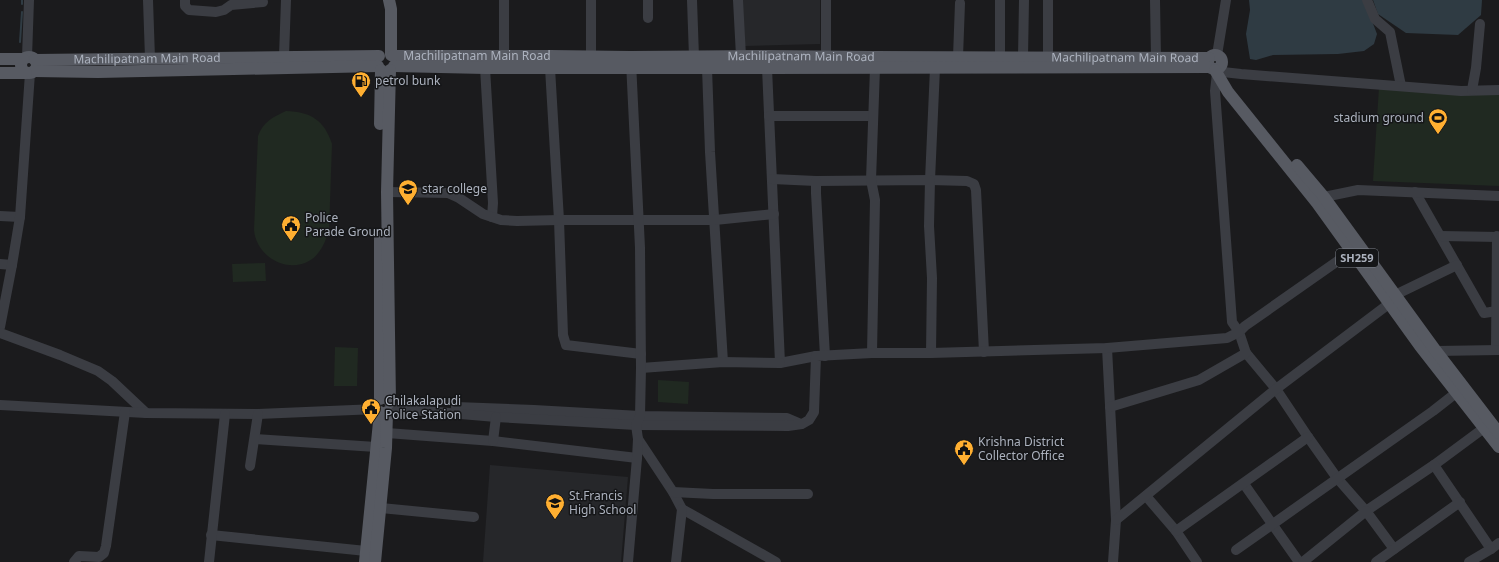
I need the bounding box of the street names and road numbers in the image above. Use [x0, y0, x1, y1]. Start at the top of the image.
street label: Machilipatnam Main Road [403, 47, 551, 64]
street label: Machilipatnam Main Road [727, 47, 875, 65]
street label: Machilipatnam Main Road [73, 49, 221, 68]
street label: Machilipatnam Main Road [1051, 49, 1199, 66]
road number: SH259 [1336, 249, 1378, 267]

